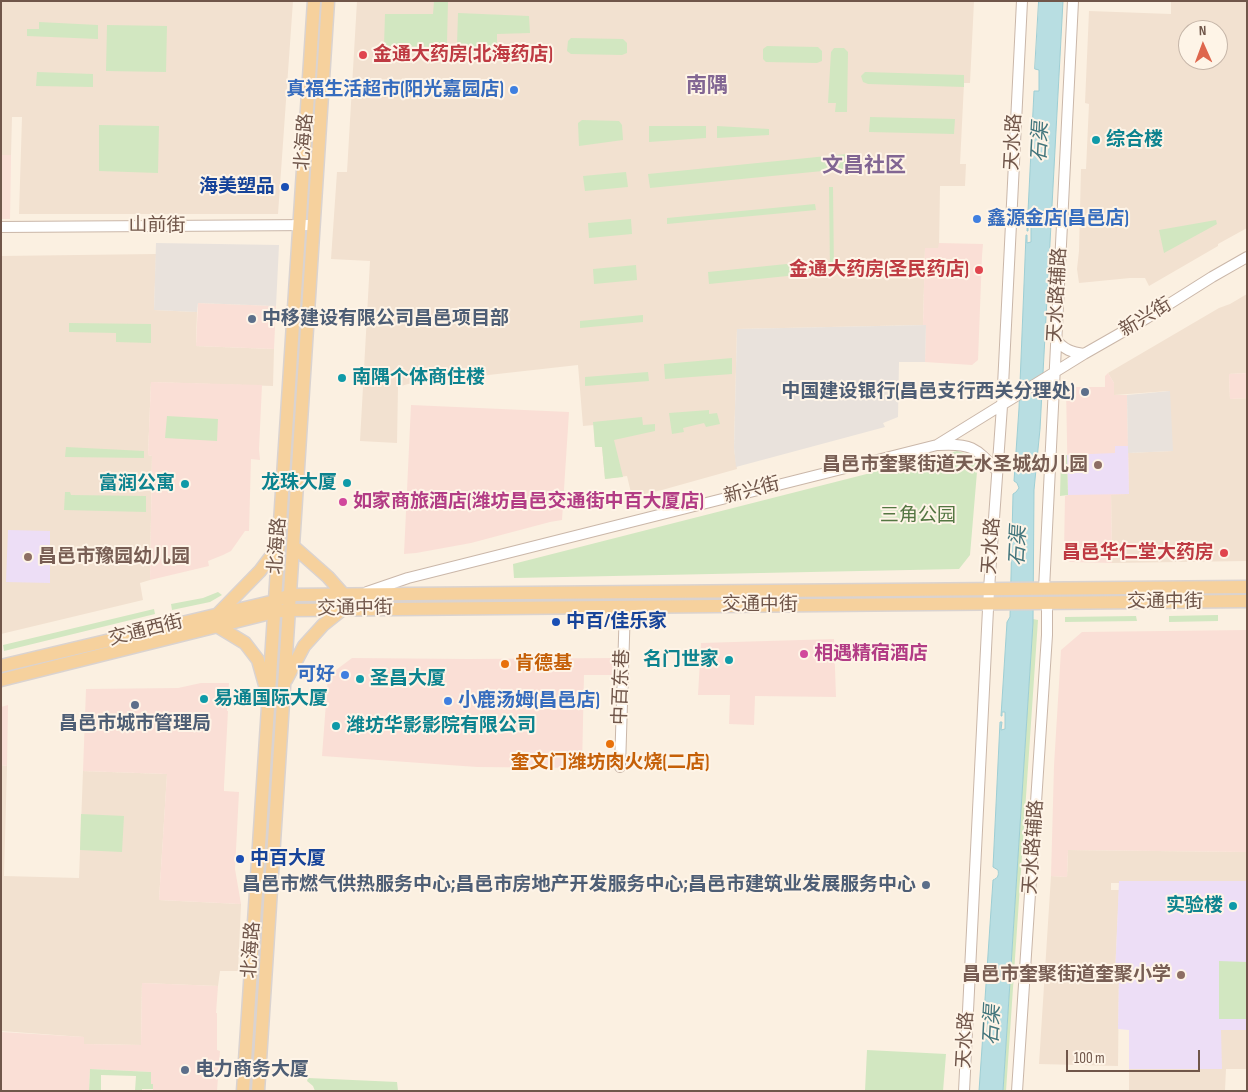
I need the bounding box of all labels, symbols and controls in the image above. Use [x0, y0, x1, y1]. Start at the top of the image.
north arrow [1178, 20, 1228, 70]
text: N [1198, 22, 1207, 39]
place label: 金通大药房(北海药店) [373, 44, 553, 66]
marker: 金通大药房(北海药店) [357, 49, 369, 61]
district label: 南隅 [686, 74, 728, 100]
place label: 真福生活超市(阳光嘉园店) [286, 79, 504, 101]
marker: 真福生活超市(阳光嘉园店) [508, 84, 520, 96]
street label: 北海路 [292, 113, 318, 171]
street label: 天水路 [1001, 113, 1027, 171]
water label: 石渠 [1028, 121, 1054, 163]
place label: 综合楼 [1106, 129, 1163, 151]
marker: 综合楼 [1090, 134, 1102, 146]
district label: 文昌社区 [822, 154, 906, 180]
place label: 海美塑品 [199, 176, 275, 198]
marker: 海美塑品 [279, 181, 291, 193]
place label: 鑫源金店(昌邑店) [987, 208, 1129, 230]
marker: 鑫源金店(昌邑店) [971, 213, 983, 225]
street label: 山前街 [129, 215, 185, 237]
street label: 天水路辅路 [1044, 247, 1072, 343]
place label: 金通大药房(圣民药店) [789, 259, 969, 281]
marker: 金通大药房(圣民药店) [973, 264, 985, 276]
street label: 新兴街 [1116, 294, 1176, 342]
place label: 中移建设有限公司昌邑项目部 [262, 308, 509, 330]
marker: 中移建设有限公司昌邑项目部 [246, 313, 258, 325]
place label: 南隅个体商住楼 [352, 367, 485, 389]
marker: 南隅个体商住楼 [336, 372, 348, 384]
place label: 中国建设银行(昌邑支行西关分理处) [781, 381, 1075, 403]
marker: 中国建设银行(昌邑支行西关分理处) [1079, 386, 1091, 398]
place label: 昌邑市奎聚街道天水圣城幼儿园 [822, 454, 1088, 476]
marker: 昌邑市奎聚街道天水圣城幼儿园 [1092, 459, 1104, 471]
place label: 龙珠大厦 [261, 472, 337, 494]
place label: 富润公寓 [99, 473, 175, 495]
street label: 新兴街 [722, 473, 782, 509]
marker: 龙珠大厦 [341, 477, 353, 489]
marker: 富润公寓 [179, 478, 191, 490]
place label: 如家商旅酒店(潍坊昌邑交通街中百大厦店) [353, 491, 704, 513]
marker: 如家商旅酒店(潍坊昌邑交通街中百大厦店) [337, 496, 349, 508]
park label: 三角公园 [880, 505, 956, 527]
street label: 北海路 [265, 517, 291, 575]
street label: 天水路 [979, 517, 1005, 575]
water label: 石渠 [1006, 525, 1032, 567]
place label: 昌邑华仁堂大药房 [1062, 542, 1214, 564]
place label: 昌邑市豫园幼儿园 [38, 546, 190, 568]
marker: 昌邑华仁堂大药房 [1218, 547, 1230, 559]
marker: 昌邑市豫园幼儿园 [22, 551, 34, 563]
street label: 交通中街 [1127, 591, 1203, 613]
street label: 交通中街 [722, 594, 798, 616]
street label: 交通中街 [317, 597, 393, 621]
street label: 交通西街 [106, 611, 186, 651]
place label: 中百/佳乐家 [566, 611, 667, 633]
marker: 中百/佳乐家 [550, 616, 562, 628]
place label: 相遇精宿酒店 [814, 643, 928, 665]
marker: 相遇精宿酒店 [798, 648, 810, 660]
street label: 中百东巷 [609, 649, 635, 725]
place label: 名门世家 [643, 649, 719, 671]
place label: 肯德基 [515, 653, 572, 675]
marker: 名门世家 [723, 654, 735, 666]
marker: 肯德基 [499, 658, 511, 670]
place label: 可好 [297, 664, 335, 686]
place label: 圣昌大厦 [370, 668, 446, 690]
marker: 可好 [339, 669, 351, 681]
marker: 圣昌大厦 [354, 673, 366, 685]
place label: 易通国际大厦 [214, 688, 328, 710]
place label: 小鹿汤姆(昌邑店) [458, 690, 600, 712]
marker: 易通国际大厦 [198, 693, 210, 705]
marker: 小鹿汤姆(昌邑店) [442, 695, 454, 707]
marker: 昌邑市城市管理局 [129, 699, 141, 711]
place label: 昌邑市城市管理局 [59, 713, 211, 735]
place label: 潍坊华影影院有限公司 [346, 715, 536, 737]
marker: 潍坊华影影院有限公司 [330, 720, 342, 732]
marker: 奎文门潍坊肉火烧(二店) [604, 738, 616, 750]
place label: 奎文门潍坊肉火烧(二店) [511, 752, 709, 774]
street label: 天水路辅路 [1019, 799, 1049, 895]
place label: 中百大厦 [250, 848, 326, 870]
marker: 中百大厦 [234, 853, 246, 865]
place label: 昌邑市燃气供热服务中心;昌邑市房地产开发服务中心;昌邑市建筑业发展服务中心 [242, 874, 916, 896]
marker: 昌邑市燃气供热服务中心;昌邑市房地产开发服务中心;昌邑市建筑业发展服务中心 [920, 879, 932, 891]
place label: 实验楼 [1166, 895, 1223, 917]
marker: 实验楼 [1227, 900, 1239, 912]
street label: 北海路 [239, 921, 265, 979]
place label: 昌邑市奎聚街道奎聚小学 [962, 964, 1171, 986]
marker: 昌邑市奎聚街道奎聚小学 [1175, 969, 1187, 981]
water label: 石渠 [980, 1004, 1006, 1046]
street label: 天水路 [953, 1011, 979, 1069]
scale bar [1068, 1040, 1202, 1072]
text: 100 m [1074, 1049, 1105, 1068]
place label: 电力商务大厦 [195, 1059, 309, 1081]
marker: 电力商务大厦 [179, 1064, 191, 1076]

